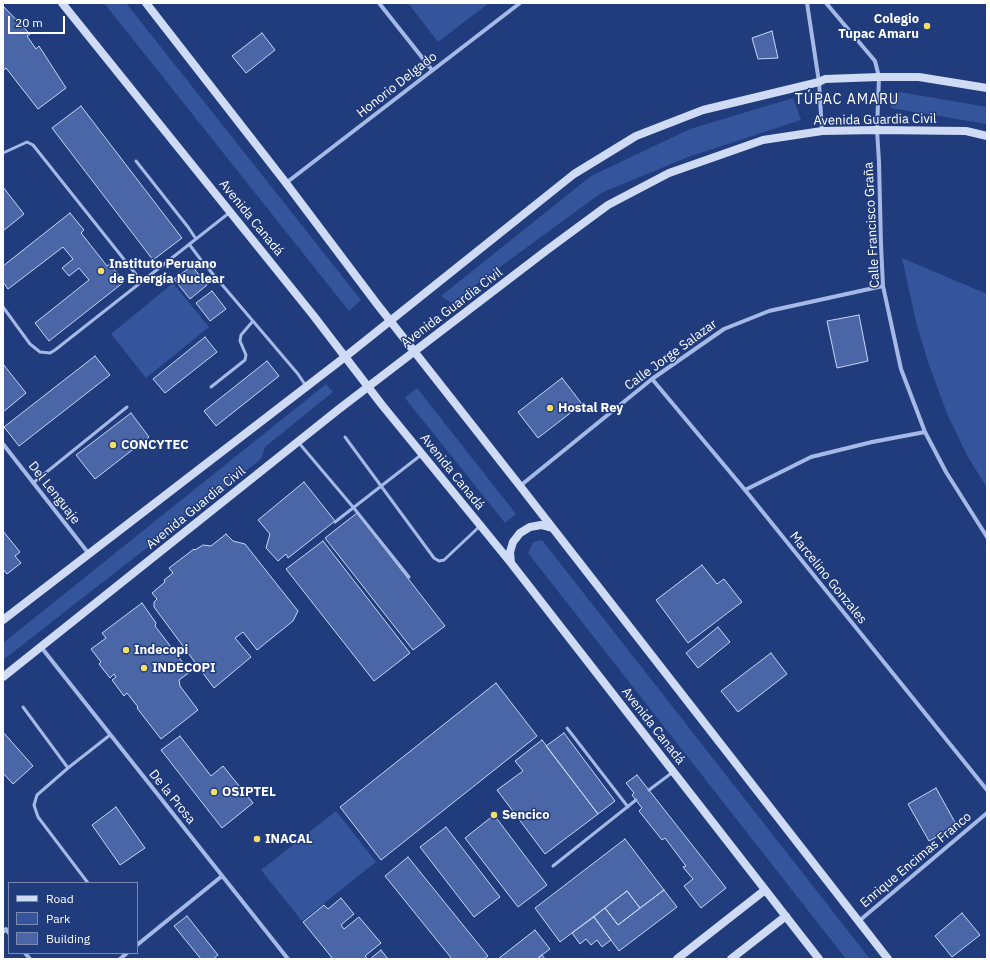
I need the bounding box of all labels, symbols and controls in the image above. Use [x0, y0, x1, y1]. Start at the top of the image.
scale bar [10, 8, 67, 34]
place label: Colegio Tupac Amaru [838, 11, 919, 42]
text: 20 m [15, 15, 43, 30]
marker: Colegio Tupac Amaru [922, 21, 932, 31]
street label: Honorio Delgado [354, 49, 440, 121]
district label: TÚPAC AMARU [795, 92, 899, 108]
street label: Avenida Guardia Civil [813, 111, 937, 129]
street label: Calle Francisco Graña [861, 162, 883, 288]
street label: Avenida Canadá [216, 177, 286, 259]
place label: Instituto Peruano de Energía Nuclear [109, 256, 224, 287]
street label: Avenida Guardia Civil [398, 265, 506, 351]
marker: Instituto Peruano de Energía Nuclear [96, 266, 106, 276]
street label: Calle Jorge Salazar [622, 316, 720, 394]
place label: Hostal Rey [558, 400, 623, 416]
marker: Hostal Rey [545, 403, 555, 413]
street label: Avenida Canadá [417, 431, 487, 513]
place label: CONCYTEC [121, 437, 189, 453]
marker: CONCYTEC [108, 440, 118, 450]
street label: Del Lenguaje [25, 459, 83, 527]
street label: Avenida Guardia Civil [143, 463, 249, 553]
street label: Marcelino Gonzales [786, 529, 870, 627]
place label: Indecopi [134, 642, 188, 658]
marker: Indecopi [121, 645, 131, 655]
place label: INDECOPI [152, 660, 216, 676]
marker: INDECOPI [139, 663, 149, 673]
street label: Avenida Canadá [618, 684, 688, 768]
street label: De la Prosa [145, 767, 199, 827]
place label: OSIPTEL [222, 784, 276, 800]
marker: OSIPTEL [209, 787, 219, 797]
place label: Sencico [502, 807, 550, 823]
street label: Enrique Encimas Franco [857, 809, 975, 911]
marker: Sencico [489, 810, 499, 820]
place label: INACAL [265, 831, 313, 847]
marker: INACAL [252, 834, 262, 844]
legend [8, 882, 138, 954]
text: Road [46, 891, 74, 906]
text: Park [46, 911, 70, 926]
text: Building [46, 931, 90, 946]

